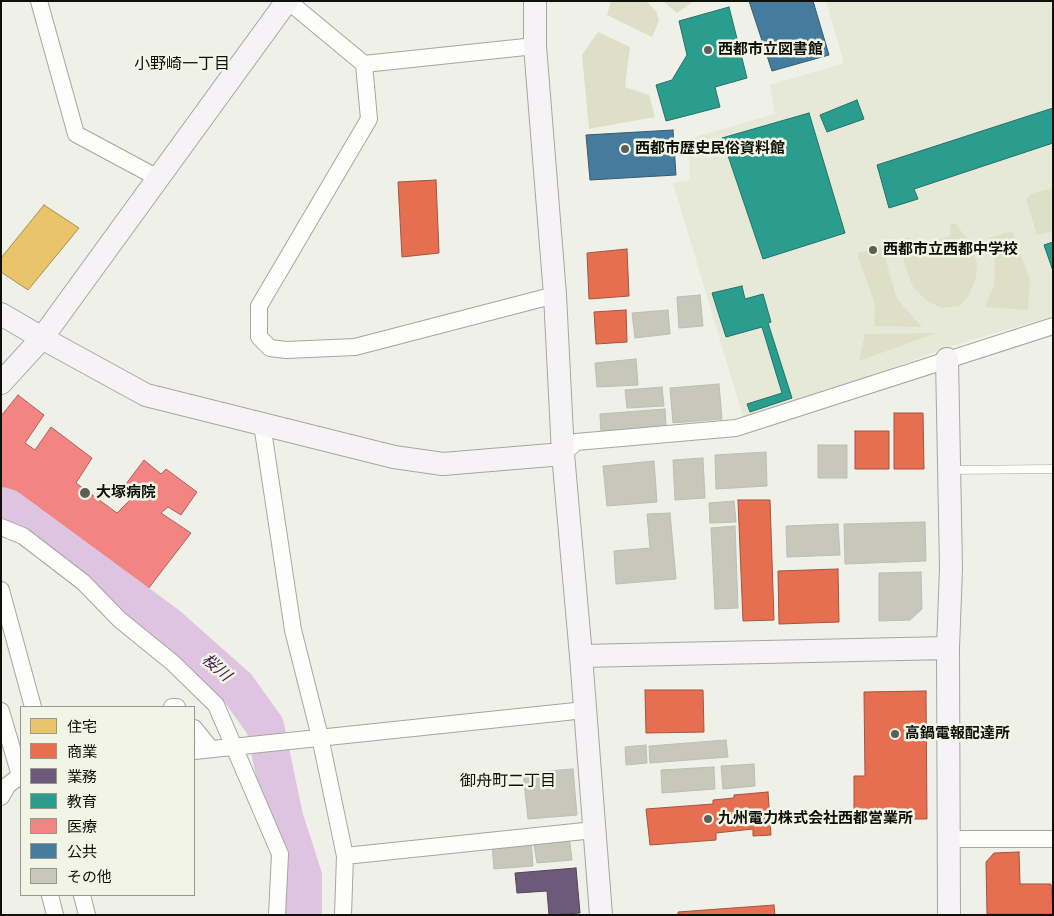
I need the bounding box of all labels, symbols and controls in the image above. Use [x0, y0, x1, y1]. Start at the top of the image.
place label: 西都市立図書館 [718, 41, 823, 59]
marker: 西都市立図書館 [702, 44, 714, 56]
district label: 小野崎一丁目 [134, 55, 230, 75]
place label: 西都市歴史民俗資料館 [635, 140, 785, 158]
marker: 西都市歴史民俗資料館 [619, 143, 631, 155]
place label: 西都市立西都中学校 [883, 241, 1018, 259]
marker: 西都市立西都中学校 [867, 244, 879, 256]
place label: 大塚病院 [96, 484, 156, 502]
marker: 大塚病院 [78, 486, 92, 500]
water label: 桜川 [198, 650, 234, 686]
legend [20, 706, 195, 896]
text: 住宅 [67, 717, 97, 736]
place label: 高鍋電報配達所 [905, 725, 1010, 743]
marker: 高鍋電報配達所 [889, 728, 901, 740]
text: 商業 [67, 742, 97, 761]
text: 業務 [67, 767, 97, 786]
district label: 御舟町二丁目 [460, 772, 556, 792]
text: 教育 [67, 792, 97, 811]
place label: 九州電力株式会社西都営業所 [718, 810, 913, 828]
marker: 九州電力株式会社西都営業所 [702, 813, 714, 825]
text: 医療 [67, 817, 97, 836]
text: 公共 [67, 842, 97, 861]
text: その他 [67, 867, 112, 886]

